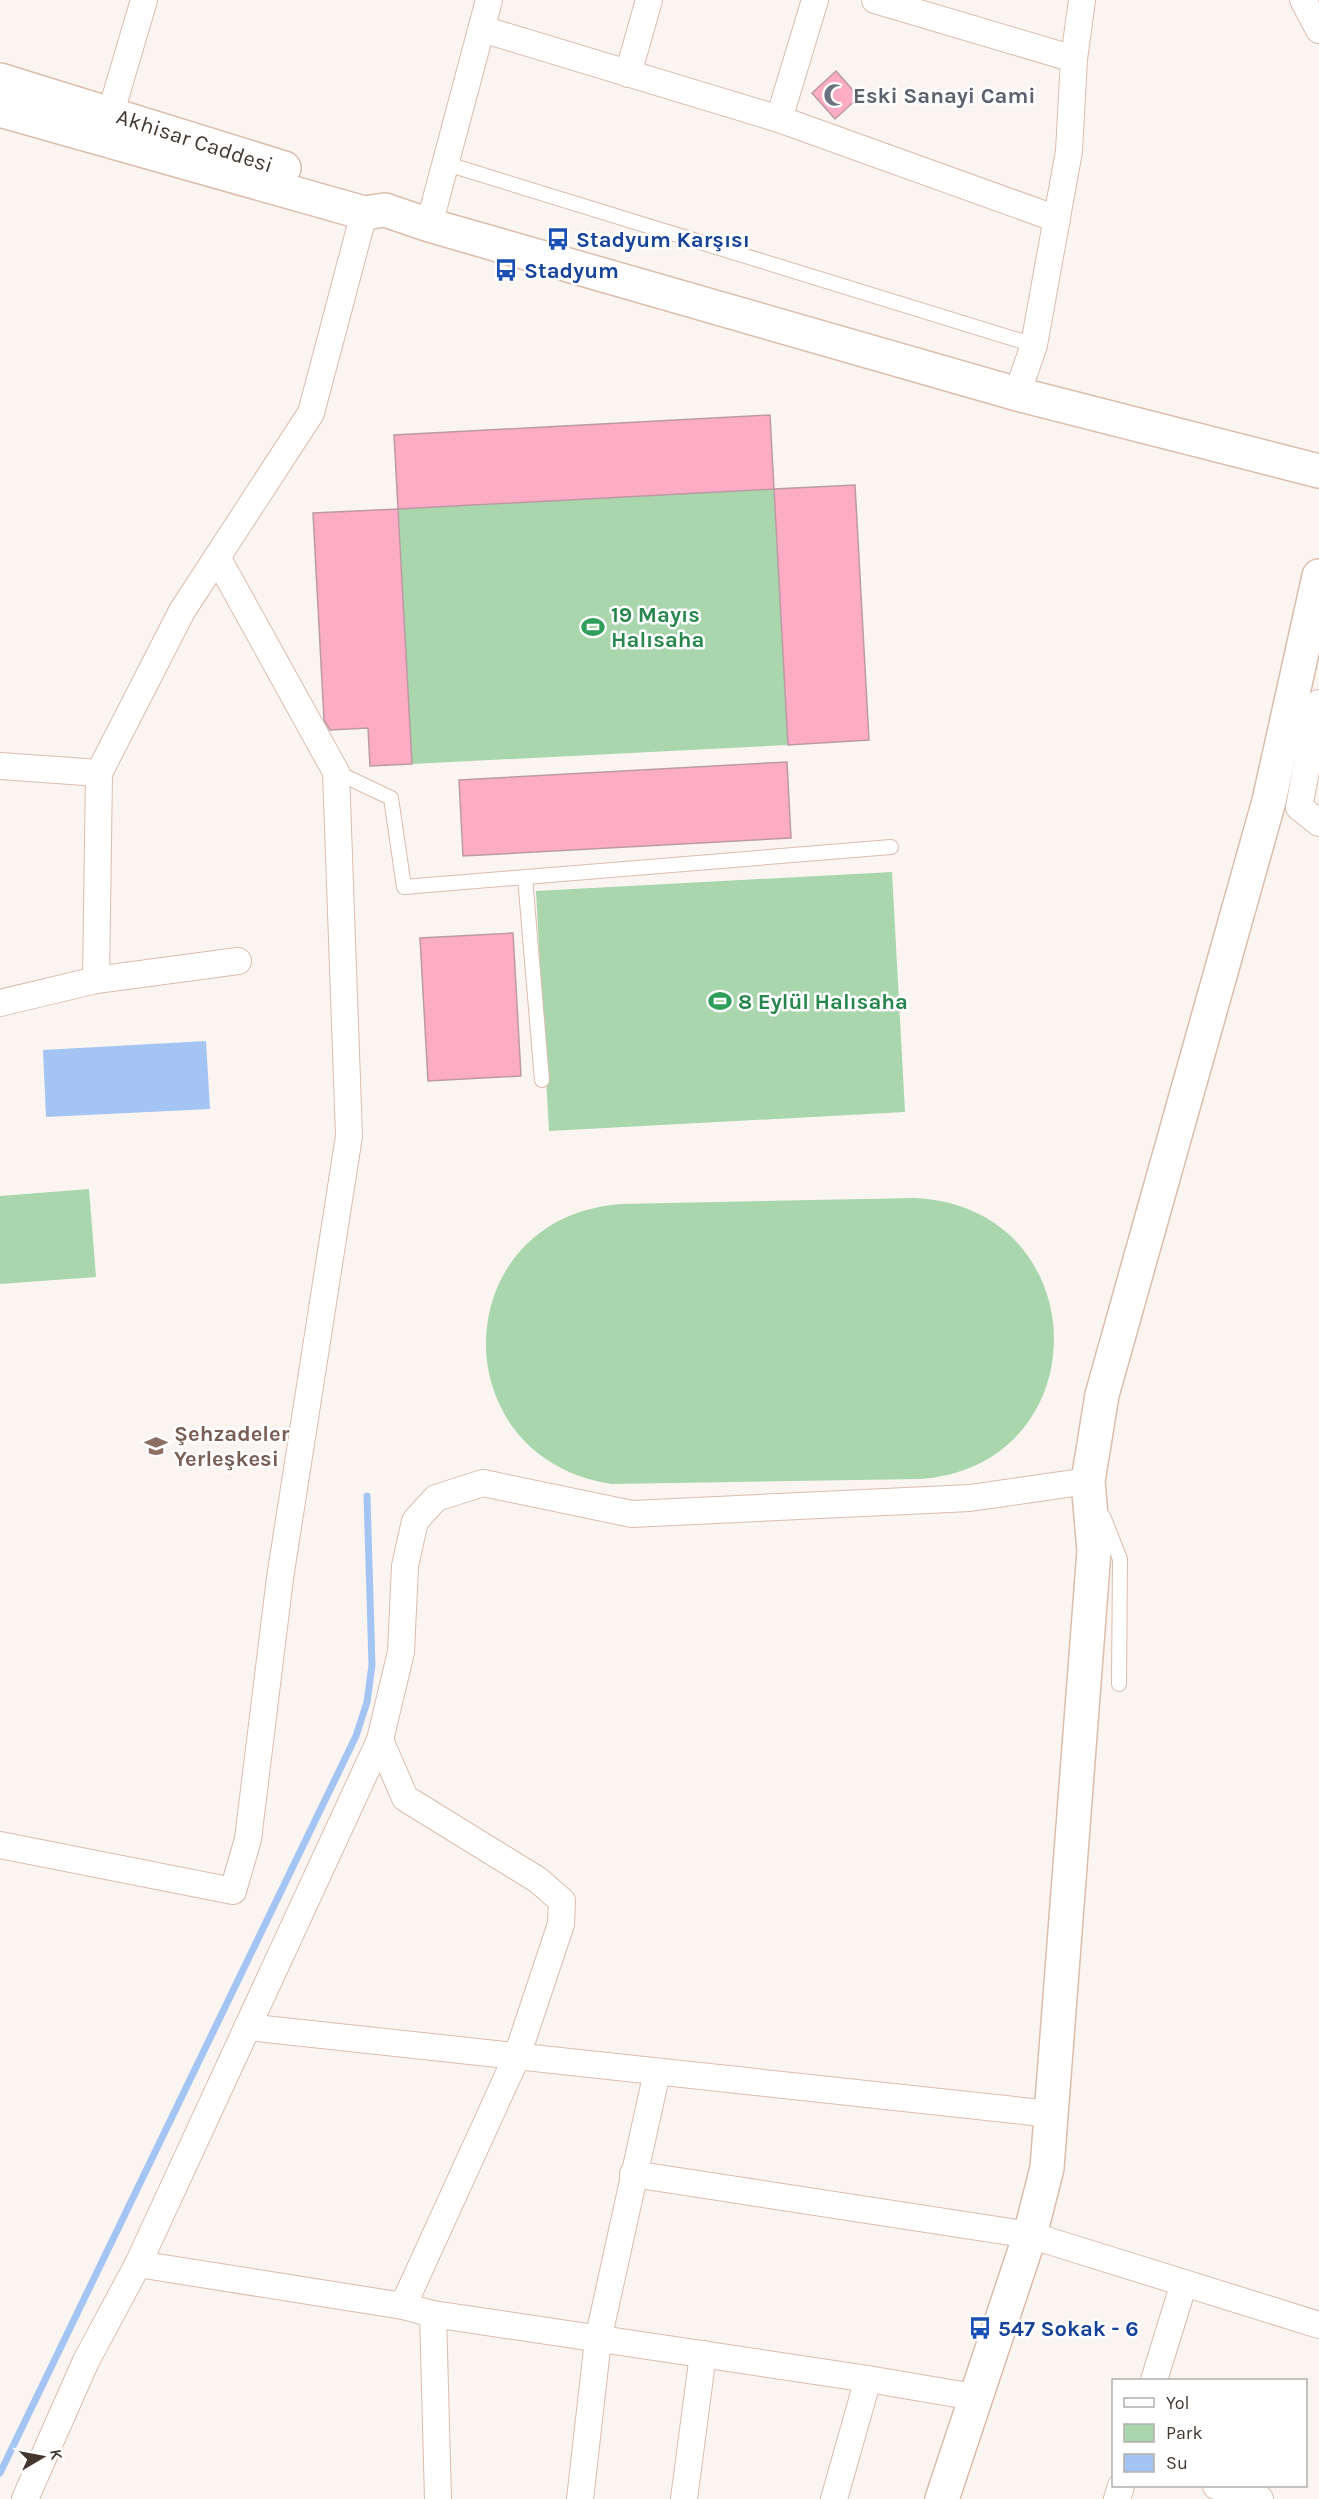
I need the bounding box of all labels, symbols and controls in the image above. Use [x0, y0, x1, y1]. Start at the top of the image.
mosque icon: Eski Sanayi Cami [822, 82, 848, 108]
place label: Eski Sanayi Cami [853, 83, 1036, 109]
street label: Akhisar Caddesi [113, 103, 276, 178]
bus stop icon: Stadyum Karşısı [545, 226, 571, 252]
place label: Stadyum Karşısı [576, 227, 750, 253]
bus stop icon: Stadyum [493, 257, 519, 283]
place label: Stadyum [524, 258, 619, 284]
place label: 19 Mayıs Halısaha [611, 602, 704, 653]
sports icon: 19 Mayıs Halısaha [580, 614, 606, 640]
sports icon: 8 Eylül Halısaha [707, 988, 733, 1014]
place label: 8 Eylül Halısaha [738, 989, 908, 1015]
place label: Şehzadeler Yerleşkesi [174, 1421, 290, 1472]
school or university icon: Şehzadeler Yerleşkesi [143, 1433, 169, 1459]
bus stop icon: 547 Sokak - 6 [967, 2315, 993, 2341]
place label: 547 Sokak - 6 [998, 2316, 1138, 2342]
legend [1112, 2379, 1307, 2487]
text: Yol [1166, 2392, 1190, 2414]
text: Park [1166, 2422, 1203, 2444]
north arrow [12, 2427, 72, 2487]
text: K [46, 2448, 67, 2462]
text: Su [1166, 2452, 1188, 2474]

